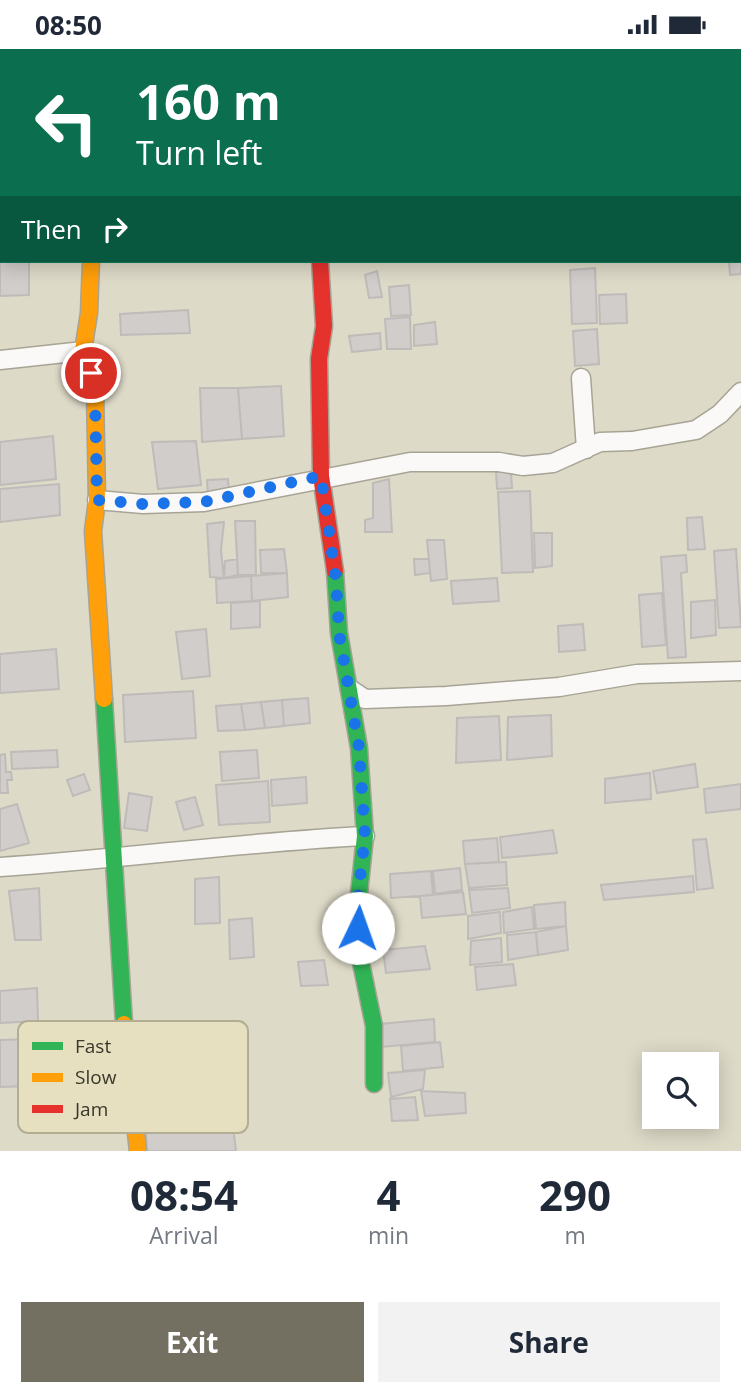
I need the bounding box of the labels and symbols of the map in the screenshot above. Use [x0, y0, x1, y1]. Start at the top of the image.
pin [61, 343, 121, 403]
position arrow [321, 891, 395, 965]
legend [18, 1021, 248, 1133]
text: Fast [75, 1033, 111, 1059]
text: Slow [75, 1064, 117, 1090]
text: Jam [73, 1096, 108, 1122]

